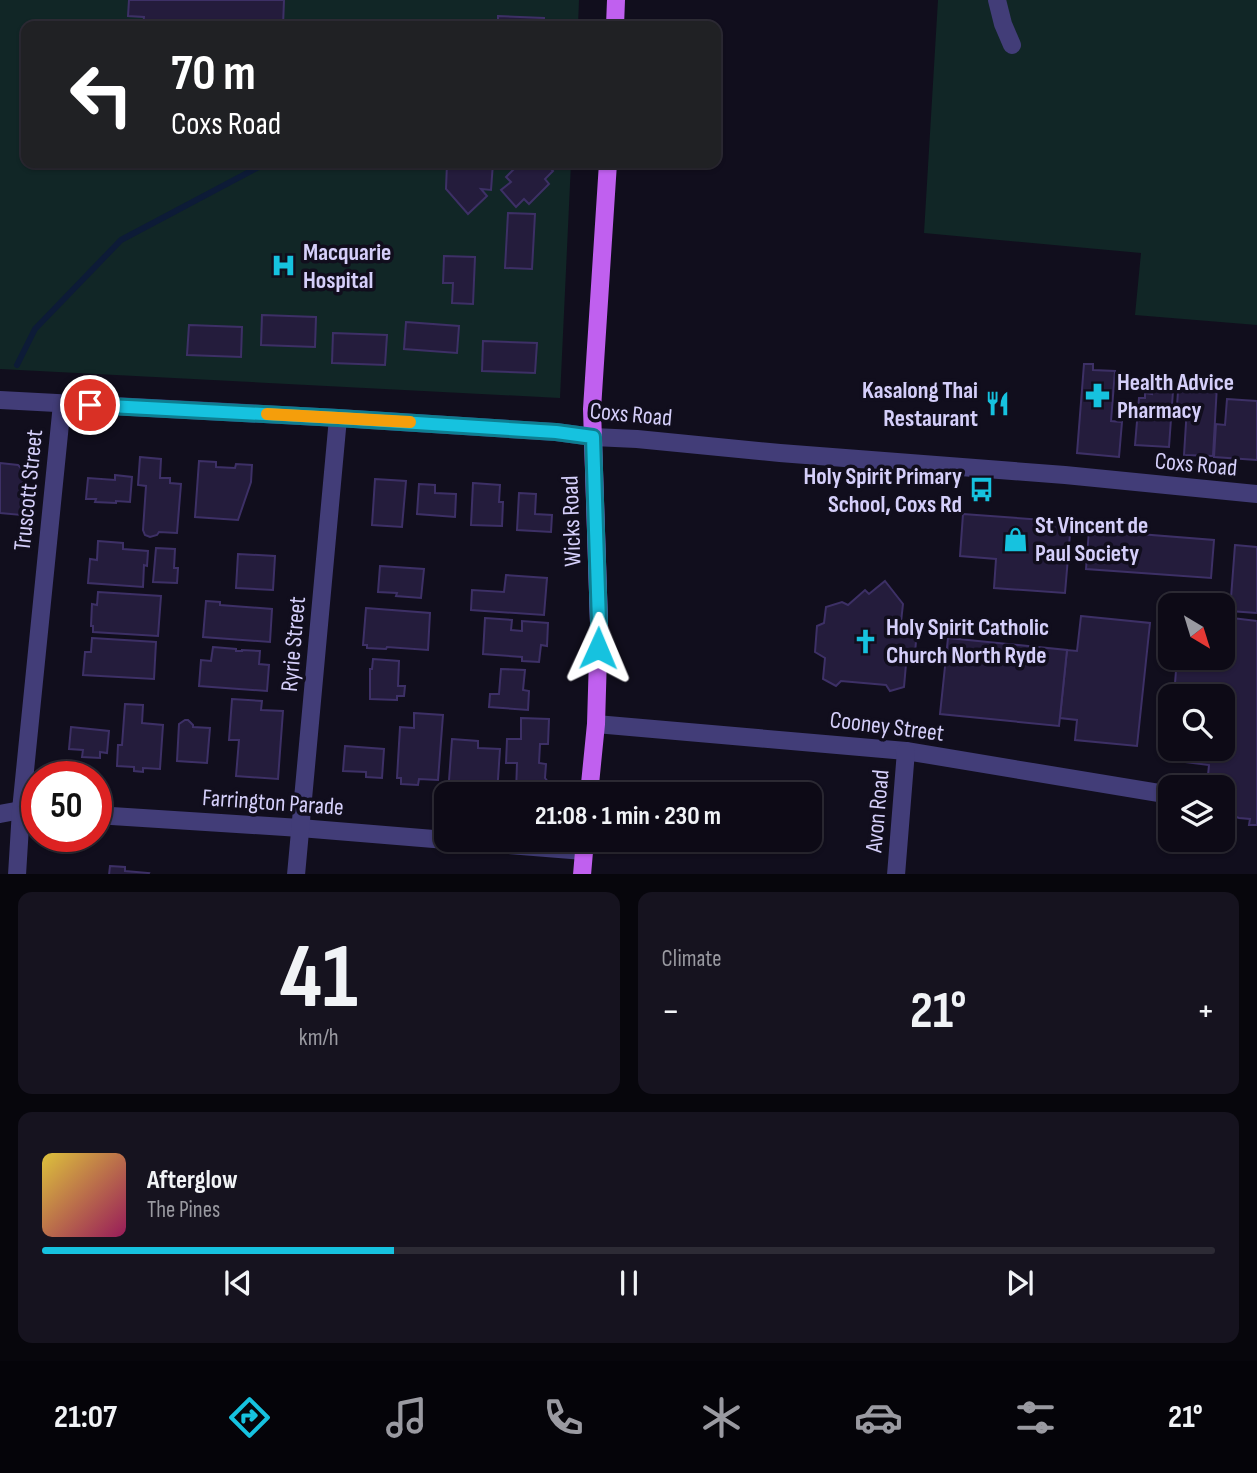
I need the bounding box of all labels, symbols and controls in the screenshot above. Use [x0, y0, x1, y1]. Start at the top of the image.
text: 70 m [171, 45, 256, 104]
icon: left [56, 49, 147, 140]
text: Coxs Road [171, 105, 281, 144]
place label: Macquarie Hospital [303, 238, 391, 295]
hospital icon: Macquarie Hospital [269, 252, 297, 280]
place label: Health Advice Pharmacy [1117, 368, 1234, 425]
pin [60, 375, 120, 435]
place label: Kasalong Thai Restaurant [862, 376, 978, 433]
pharmacy icon: Health Advice Pharmacy [1083, 382, 1111, 410]
icon: arrive [71, 386, 109, 424]
restaurant icon: Kasalong Thai Restaurant [984, 390, 1012, 418]
street label: Coxs Road [589, 396, 673, 433]
street label: Truscott Street [8, 428, 49, 552]
street label: Coxs Road [1154, 446, 1238, 483]
place label: Holy Spirit Primary School, Coxs Rd [804, 462, 962, 519]
street label: Wicks Road [555, 475, 588, 567]
bus stop icon: Holy Spirit Primary School, Coxs Rd [968, 476, 996, 504]
place label: St Vincent de Paul Society [1035, 511, 1148, 568]
shop icon: St Vincent de Paul Society [1001, 525, 1029, 553]
north arrow [1158, 593, 1236, 670]
map controls [1158, 593, 1235, 852]
street label: Ryrie Street [275, 595, 312, 693]
position arrow [561, 611, 635, 685]
place label: Holy Spirit Catholic Church North Ryde [886, 613, 1049, 670]
church icon: Holy Spirit Catholic Church North Ryde [852, 627, 880, 655]
button: search [1158, 684, 1235, 761]
street label: Cooney Street [828, 705, 946, 748]
speed limit sign: 50 [21, 761, 112, 852]
street label: Avon Road [859, 768, 896, 855]
button: layers [1158, 775, 1235, 852]
street label: Farrington Parade [201, 783, 345, 822]
text: 21:08 · 1 min · 230 m [535, 801, 721, 832]
text: 41 [280, 924, 358, 1033]
text: Climate [662, 945, 721, 973]
text: 21° [910, 980, 966, 1043]
text: − [662, 989, 680, 1034]
text: + [1196, 989, 1215, 1034]
text: km/h [299, 1024, 339, 1052]
text: Afterglow [147, 1165, 238, 1196]
text: The Pines [147, 1196, 220, 1224]
icon: previous [219, 1264, 257, 1302]
icon: pause [610, 1264, 648, 1302]
icon: next [1001, 1264, 1039, 1302]
icon: directions [225, 1393, 274, 1442]
icon: music [382, 1393, 431, 1442]
icon: phone [539, 1393, 588, 1442]
icon: climate [697, 1393, 746, 1442]
icon: car [854, 1393, 903, 1442]
icon: filters [1011, 1393, 1060, 1442]
text: 21:07 [54, 1398, 117, 1437]
text: 21° [1168, 1398, 1203, 1437]

